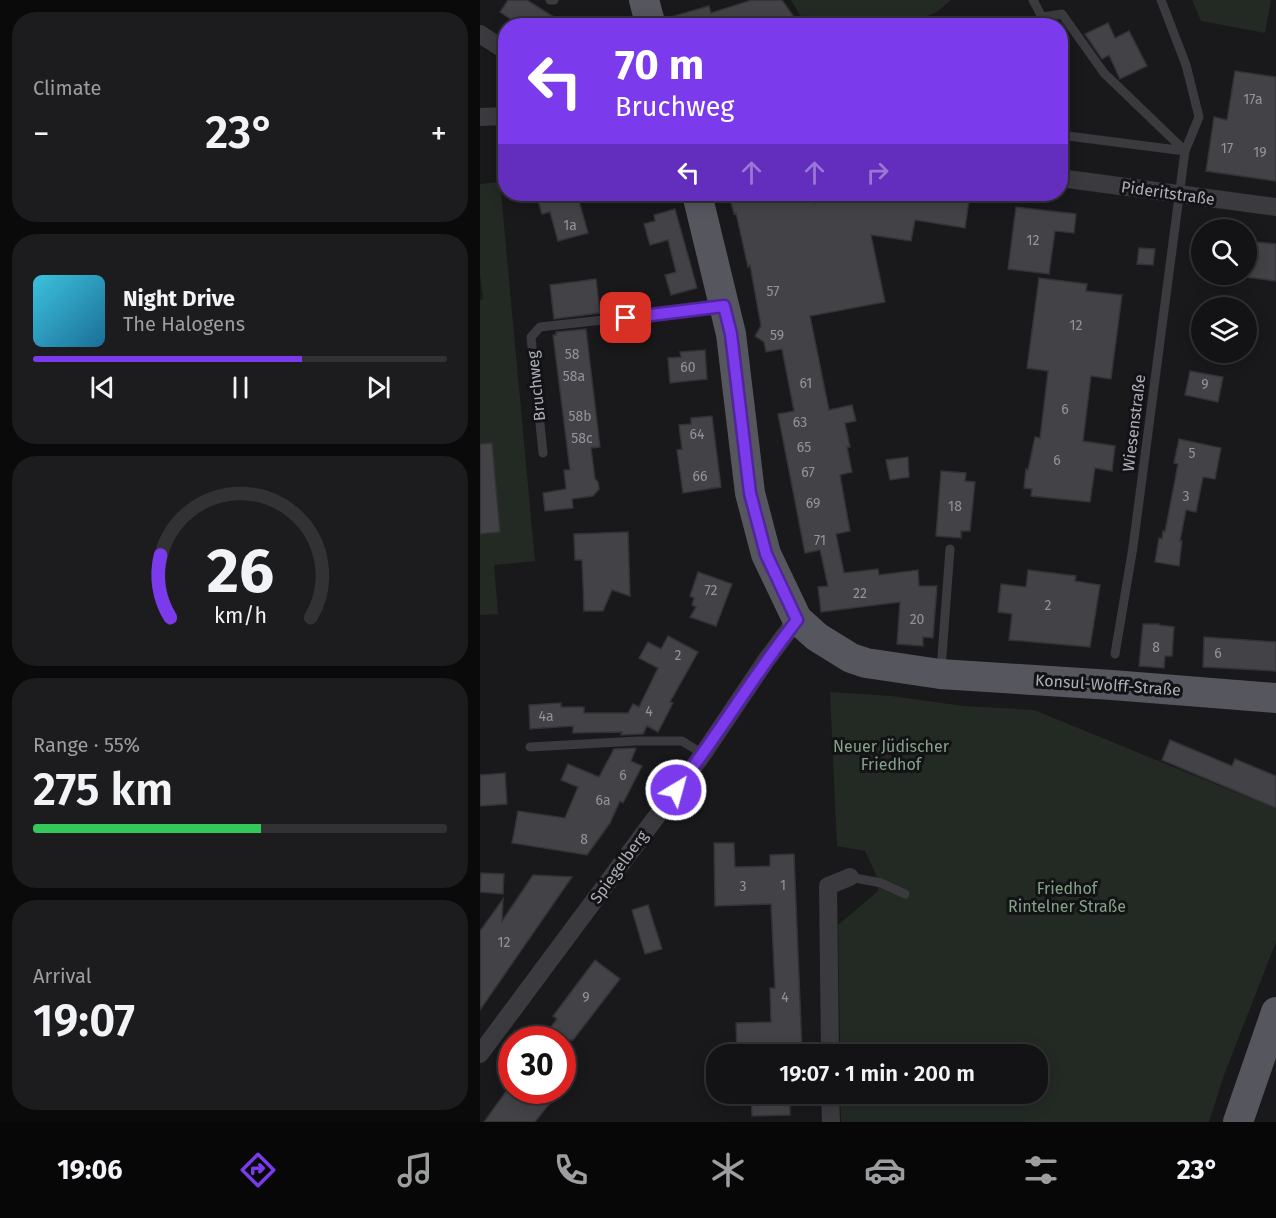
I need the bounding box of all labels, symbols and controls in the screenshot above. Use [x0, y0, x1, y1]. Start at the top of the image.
text: 70 m [615, 40, 704, 90]
icon: left [516, 42, 594, 120]
text: Climate [33, 76, 101, 100]
text: Bruchweg [615, 91, 734, 123]
house number: 17a [1243, 91, 1263, 108]
text: 23° [205, 106, 275, 160]
text: − [33, 114, 50, 154]
text: + [431, 114, 447, 154]
house number: 17 [1221, 140, 1233, 157]
house number: 19 [1253, 144, 1267, 161]
icon: left [672, 156, 705, 189]
icon: ahead [735, 156, 768, 189]
icon: ahead [798, 156, 831, 189]
icon: right [861, 156, 894, 189]
street label: Pideritstraße [1120, 177, 1216, 209]
house number: 1a [563, 217, 577, 234]
map controls [1191, 219, 1257, 363]
button: search [1191, 219, 1257, 285]
house number: 12 [1027, 232, 1040, 249]
house number: 57 [767, 283, 779, 300]
text: Night Drive [123, 285, 235, 312]
pin [600, 292, 651, 343]
button: layers [1191, 297, 1257, 363]
icon: arrive [609, 301, 642, 334]
text: The Halogens [123, 312, 245, 336]
house number: 12 [1070, 317, 1083, 334]
house number: 59 [770, 327, 784, 344]
house number: 58 [565, 346, 580, 363]
street label: Bruchweg [523, 349, 549, 422]
house number: 60 [680, 359, 696, 376]
house number: 58a [563, 368, 585, 385]
icon: previous [86, 371, 119, 404]
icon: pause [224, 371, 257, 404]
icon: next [362, 371, 395, 404]
street label: Wiesenstraße [1119, 373, 1149, 473]
house number: 61 [800, 375, 812, 392]
house number: 9 [1201, 376, 1209, 393]
house number: 6 [1061, 401, 1069, 418]
house number: 58b [568, 408, 592, 425]
house number: 63 [793, 414, 807, 431]
house number: 64 [690, 426, 705, 443]
house number: 58c [571, 430, 593, 447]
house number: 65 [797, 439, 811, 456]
house number: 5 [1188, 445, 1196, 462]
house number: 6 [1053, 452, 1061, 469]
house number: 67 [801, 464, 815, 481]
house number: 66 [693, 468, 707, 485]
house number: 3 [1183, 488, 1190, 505]
house number: 69 [806, 495, 820, 512]
house number: 18 [948, 498, 962, 515]
house number: 71 [814, 532, 826, 549]
text: 26 [206, 534, 274, 609]
house number: 72 [705, 582, 718, 599]
house number: 22 [853, 585, 867, 602]
house number: 2 [1045, 597, 1052, 614]
text: km/h [213, 603, 267, 629]
house number: 20 [910, 611, 925, 628]
house number: 8 [1152, 639, 1160, 656]
house number: 6 [1214, 645, 1222, 662]
house number: 2 [675, 647, 682, 664]
street label: Konsul-Wolff-Straße [1035, 670, 1181, 700]
house number: 4 [645, 703, 653, 720]
house number: 4a [538, 708, 554, 725]
text: Range · 55% [33, 733, 140, 757]
park label: Neuer Jüdischer Friedhof [833, 737, 950, 774]
position arrow [644, 758, 708, 822]
text: 275 km [33, 763, 173, 817]
house number: 6 [619, 767, 627, 784]
house number: 6a [595, 792, 611, 809]
street label: Spiegelberg [586, 826, 652, 907]
house number: 8 [580, 831, 588, 848]
house number: 1 [780, 877, 786, 894]
house number: 3 [740, 878, 747, 895]
park label: Friedhof Rintelner Straße [1008, 879, 1126, 916]
house number: 12 [498, 934, 511, 951]
text: Arrival [33, 964, 92, 988]
house number: 9 [582, 989, 590, 1006]
house number: 4 [781, 989, 789, 1006]
text: 19:07 [33, 994, 135, 1048]
speed limit sign: 30 [498, 1026, 576, 1104]
text: 19:07 · 1 min · 200 m [779, 1060, 975, 1087]
icon: directions [237, 1149, 279, 1191]
icon: music [394, 1149, 436, 1191]
icon: phone [550, 1149, 592, 1191]
icon: climate [707, 1149, 749, 1191]
icon: car [864, 1149, 906, 1191]
icon: filters [1020, 1149, 1062, 1191]
text: 19:06 [57, 1154, 122, 1186]
text: 23° [1177, 1154, 1219, 1186]

